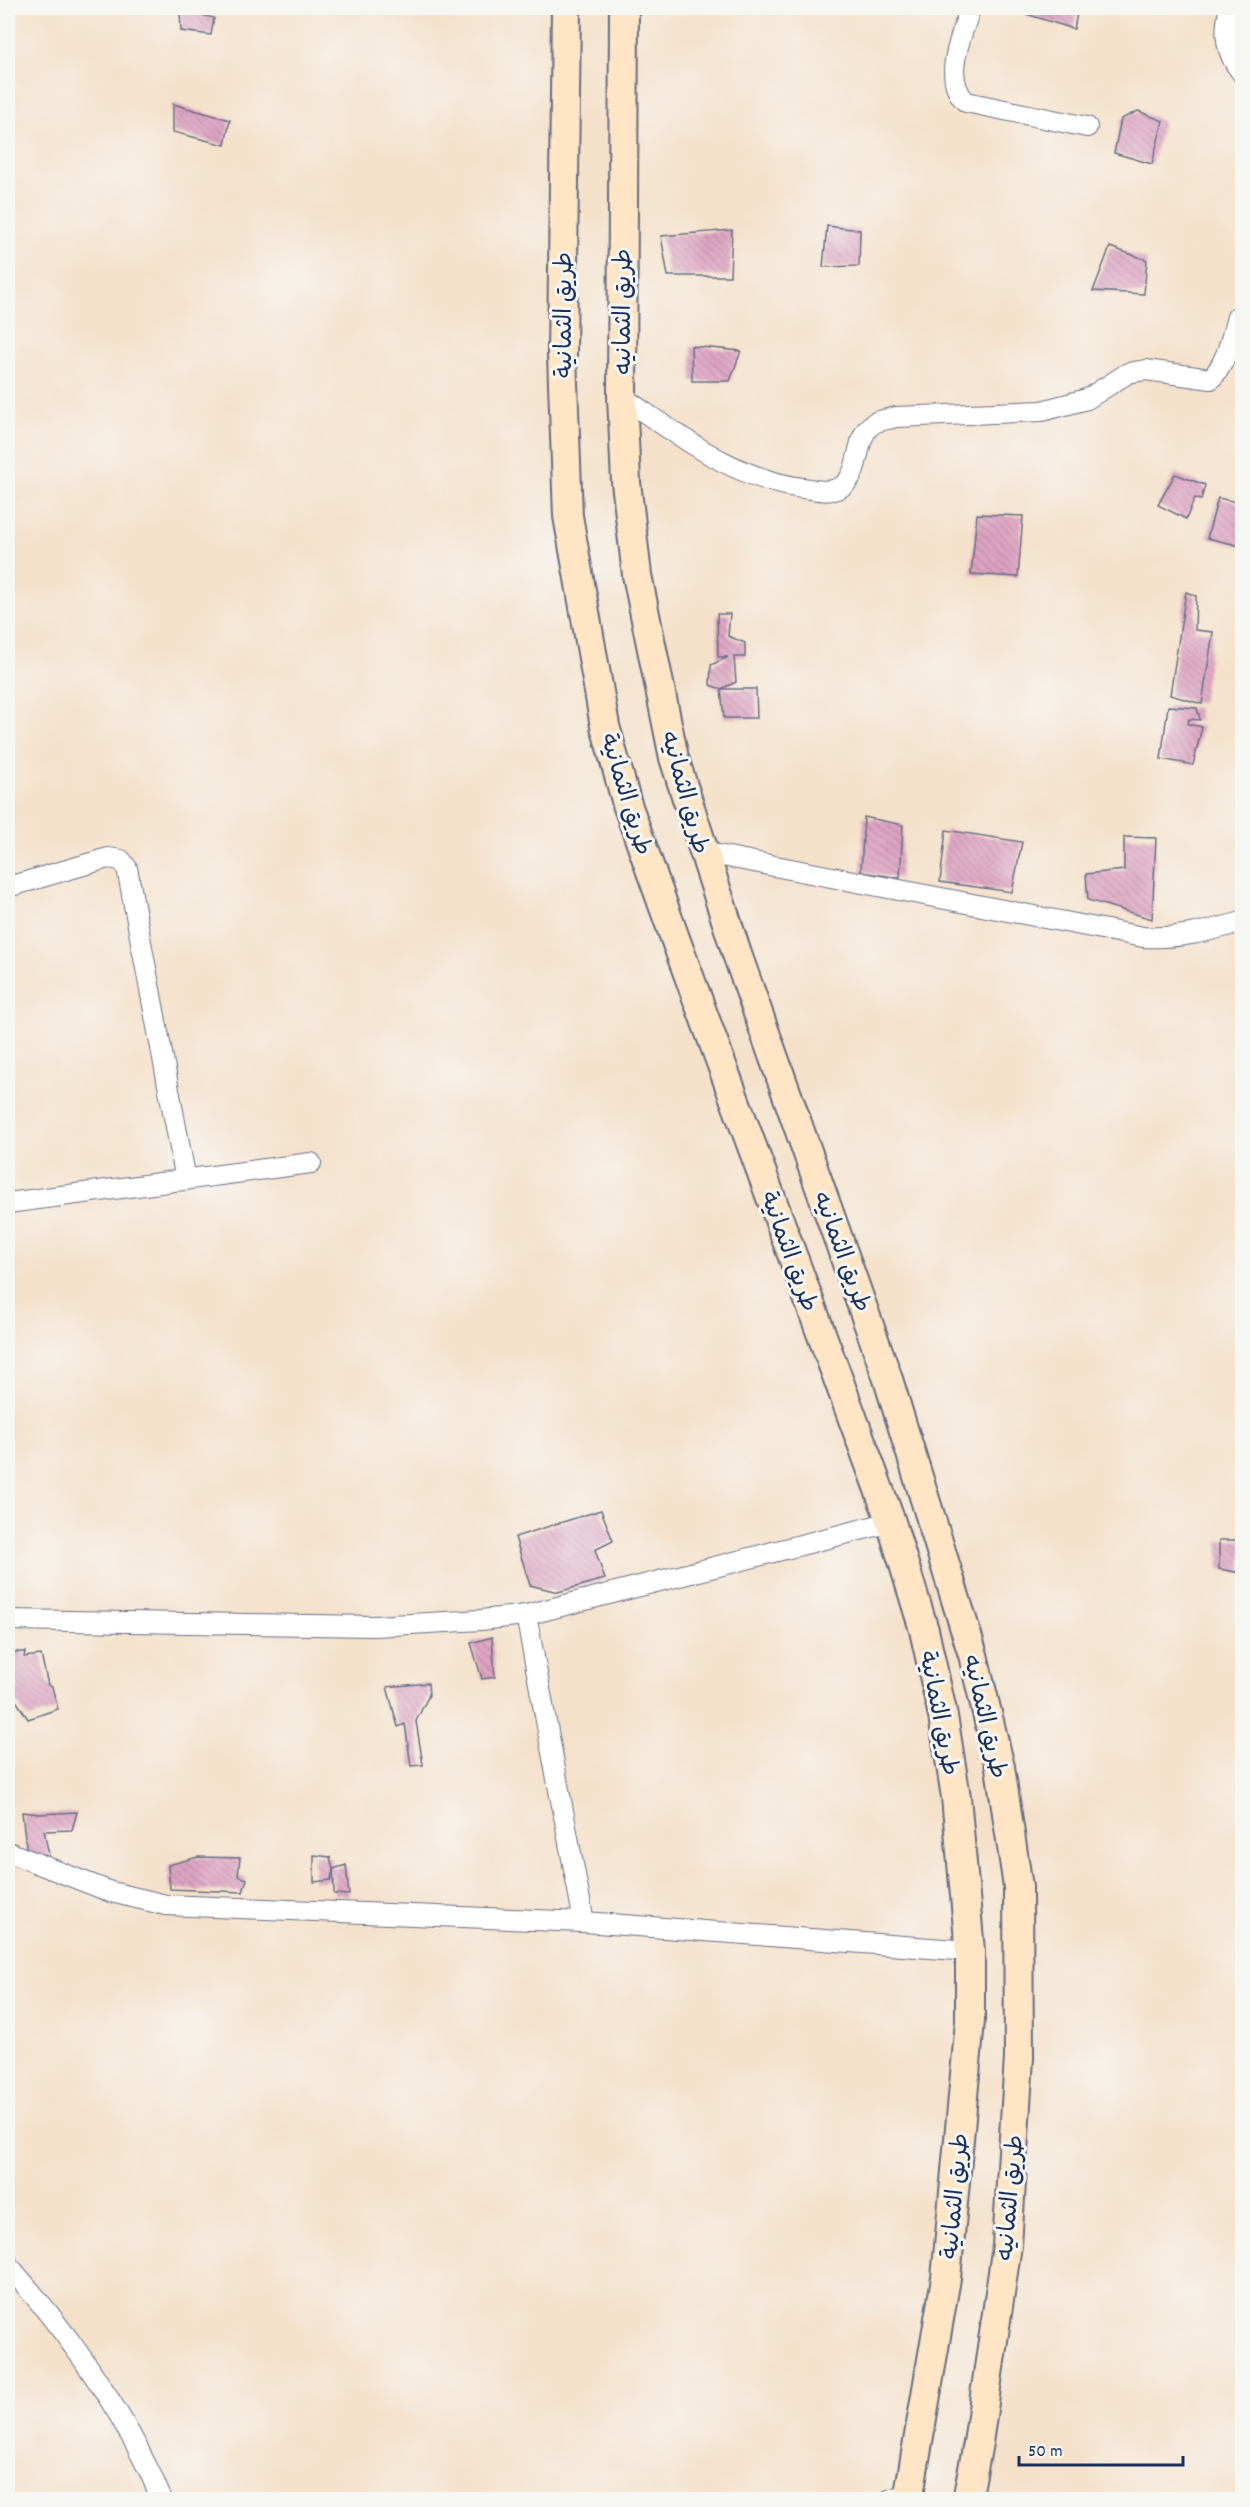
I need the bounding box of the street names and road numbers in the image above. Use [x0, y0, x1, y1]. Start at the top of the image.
street label: طريق الثمانيه [608, 249, 642, 375]
street label: طريق الثمانية [549, 252, 583, 378]
street label: طريق الثمانيه [650, 727, 716, 858]
street label: طريق الثمانية [589, 730, 659, 860]
street label: طريق الثمانية [750, 1187, 825, 1317]
street label: طريق الثمانيه [803, 1187, 878, 1317]
street label: طريق الثمانية [908, 1648, 966, 1779]
street label: طريق الثمانيه [952, 1651, 1014, 1782]
street label: طريق الثمانية [935, 2132, 979, 2261]
street label: طريق الثمانيه [990, 2134, 1034, 2263]

